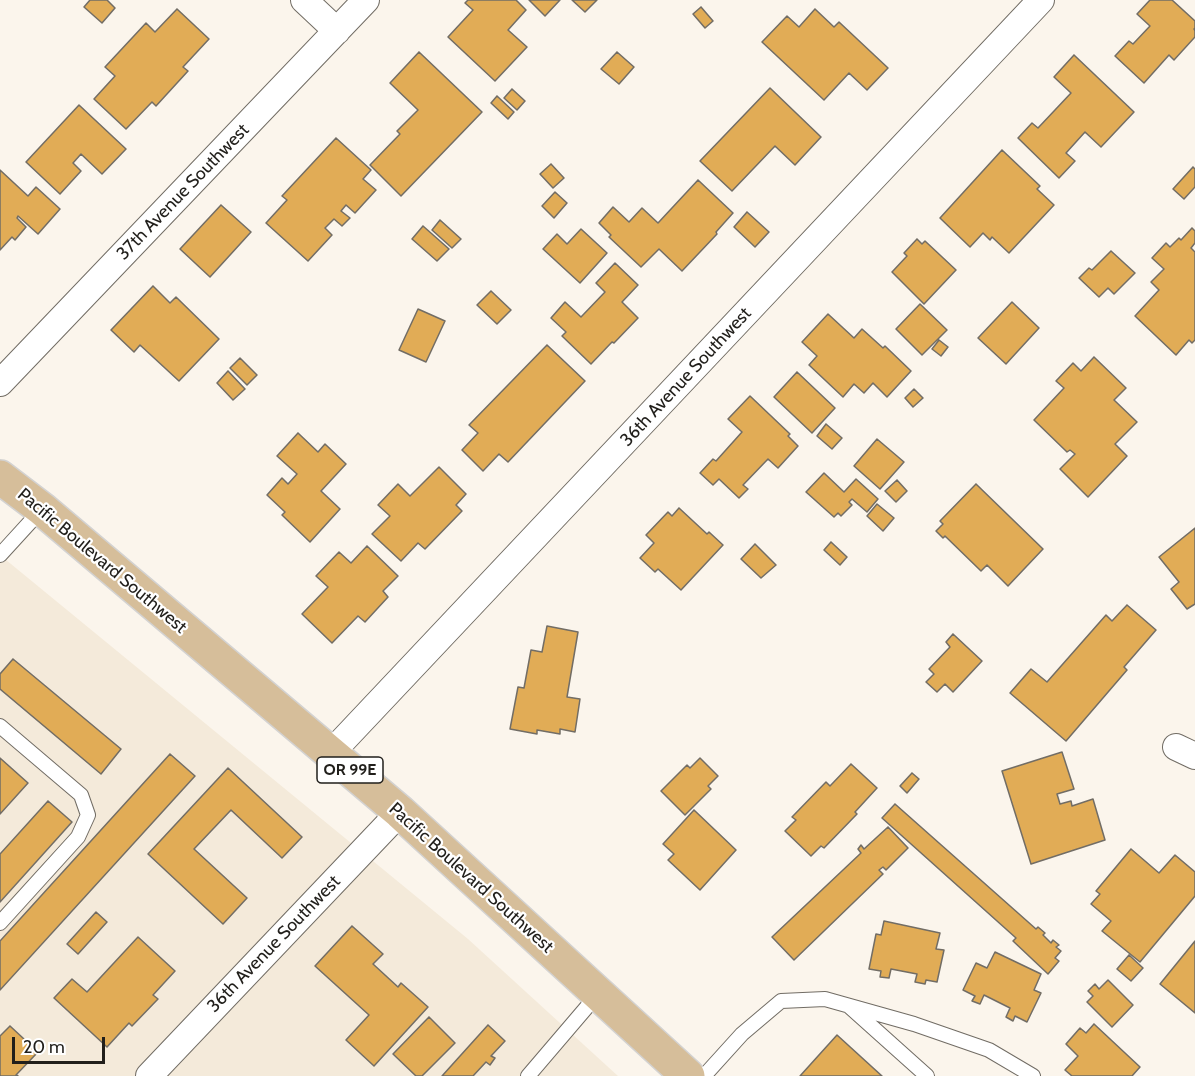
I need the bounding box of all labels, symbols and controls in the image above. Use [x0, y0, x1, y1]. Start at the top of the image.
street label: 37th Avenue Southwest [112, 119, 254, 265]
street label: 36th Avenue Southwest [616, 303, 756, 451]
street label: Pacific Boulevard Southwest [13, 484, 191, 638]
road number: OR 99E [317, 757, 383, 783]
street label: Pacific Boulevard Southwest [384, 798, 558, 958]
street label: 36th Avenue Southwest [203, 871, 345, 1017]
scale bar [15, 1025, 108, 1063]
text: 20 m [23, 1036, 65, 1058]

